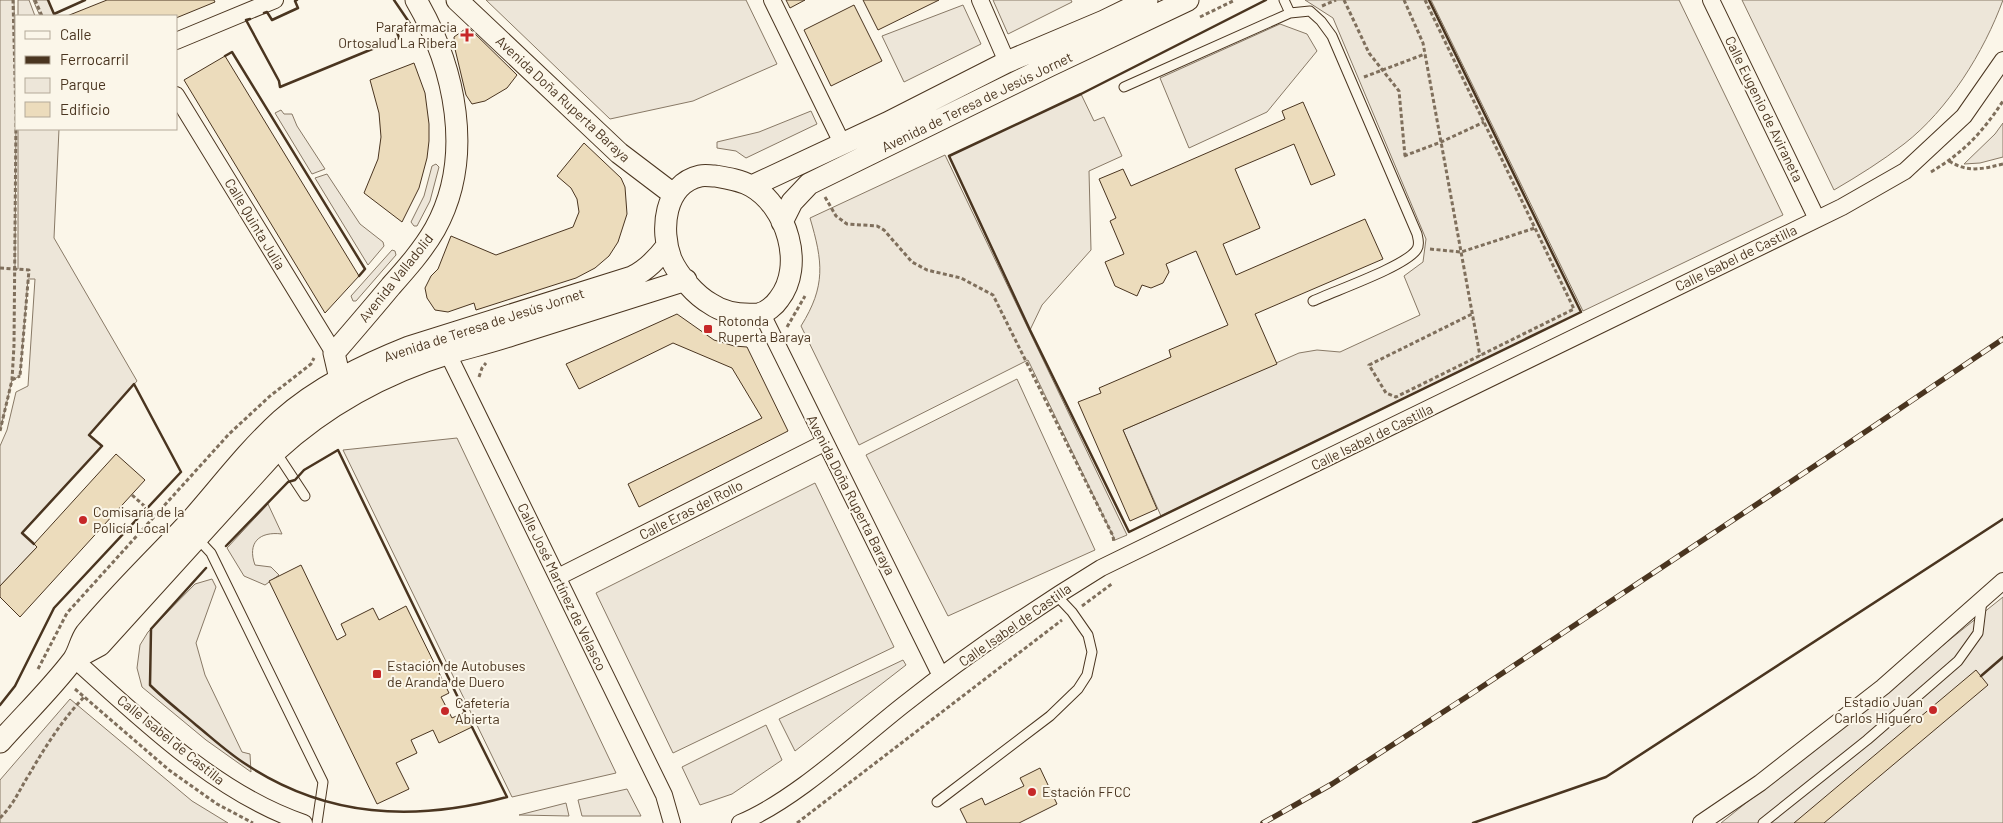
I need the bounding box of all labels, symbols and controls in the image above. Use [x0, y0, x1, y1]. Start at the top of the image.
legend [15, 15, 178, 130]
place label: Parafarmacia Ortosalud La Ribera [338, 18, 457, 51]
text: Calle [60, 25, 92, 43]
marker: Parafarmacia Ortosalud La Ribera [461, 29, 473, 41]
street label: Avenida Doña Ruperta Baraya [493, 32, 634, 165]
street label: Calle Eugenio de Aviraneta [1722, 33, 1807, 185]
street label: Avenida de Teresa de Jesús Jornet [879, 48, 1075, 155]
text: Ferrocarril [60, 50, 129, 68]
text: Parque [60, 75, 106, 93]
text: Edificio [60, 100, 110, 118]
street label: Calle Quinta Julia [221, 175, 289, 272]
street label: Calle Isabel de Castilla [1672, 221, 1799, 294]
street label: Avenida Valladolid [355, 230, 436, 325]
street label: Avenida de Teresa de Jesús Jornet [381, 284, 586, 365]
place label: Rotonda Ruperta Baraya [718, 312, 811, 345]
marker: Rotonda Ruperta Baraya [702, 323, 714, 335]
street label: Calle Isabel de Castilla [1308, 400, 1435, 473]
street label: Avenida Doña Ruperta Baraya [804, 412, 899, 578]
street label: Calle Eras del Rollo [636, 476, 745, 543]
street label: Calle José Martínez de Velasco [514, 500, 610, 673]
place label: Comisaría de la Policía Local [93, 503, 184, 536]
marker: Comisaría de la Policía Local [77, 514, 89, 526]
street label: Calle Isabel de Castilla [955, 579, 1074, 670]
place label: Estación de Autobuses de Aranda de Duero [387, 657, 526, 690]
marker: Estación de Autobuses de Aranda de Duero [371, 668, 383, 680]
street label: Calle Isabel de Castilla [114, 691, 228, 788]
place label: Estadio Juan Carlos Higuero [1834, 693, 1923, 726]
place label: Cafetería Abierta [455, 694, 510, 727]
marker: Estadio Juan Carlos Higuero [1927, 704, 1939, 716]
marker: Cafetería Abierta [439, 705, 451, 717]
place label: Estación FFCC [1042, 783, 1131, 800]
marker: Estación FFCC [1026, 786, 1038, 798]

